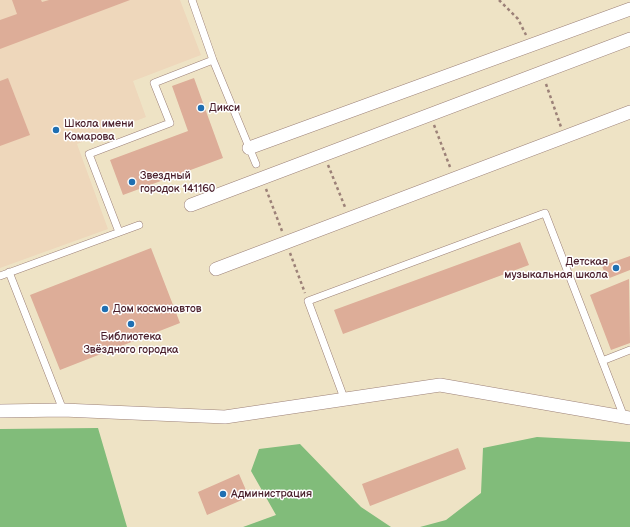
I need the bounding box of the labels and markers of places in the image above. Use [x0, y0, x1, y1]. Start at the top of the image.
place label: Дикси [209, 101, 240, 115]
marker: Дикси [196, 103, 206, 113]
place label: Школа имени Комарова [64, 117, 134, 143]
marker: Школа имени Комарова [51, 125, 61, 135]
place label: Звездный городок 141160 [140, 169, 215, 195]
marker: Звездный городок 141160 [127, 177, 137, 187]
place label: Детская музыкальная школа [504, 255, 608, 281]
marker: Детская музыкальная школа [611, 263, 621, 273]
place label: Дом космонавтов [113, 302, 201, 316]
marker: Дом космонавтов [100, 304, 110, 314]
marker: Библиотека Звёздного городка [126, 319, 136, 329]
place label: Библиотека Звёздного городка [83, 330, 179, 356]
place label: Администрация [231, 487, 312, 501]
marker: Администрация [218, 489, 228, 499]

